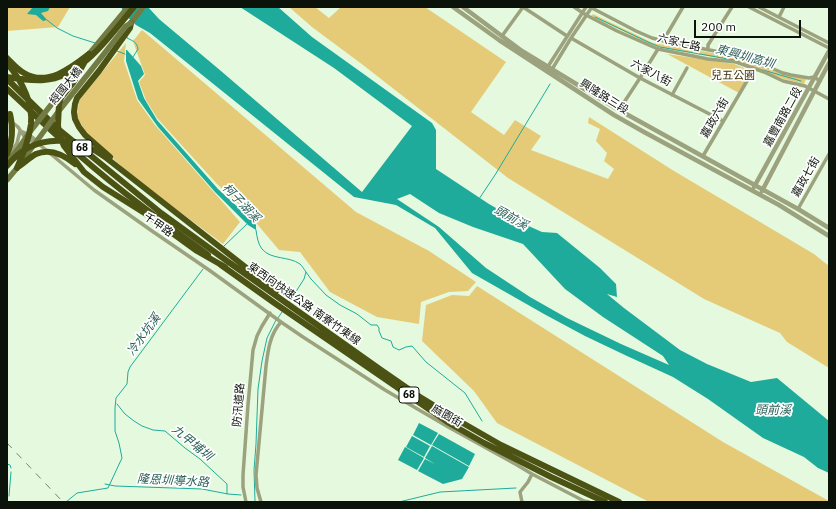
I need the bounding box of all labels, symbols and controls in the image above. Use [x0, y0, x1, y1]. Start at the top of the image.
scale bar [696, 12, 803, 38]
text: 200 m [701, 19, 736, 34]
street label: 六家七路 [656, 32, 702, 54]
water label: 東興圳高圳 [714, 42, 776, 72]
street label: 六家八街 [628, 57, 674, 89]
street label: 經國大橋 [47, 65, 85, 107]
park label: 兒五公園 [711, 69, 755, 83]
street label: 興隆路三段 [577, 77, 631, 117]
street label: 嘉豐南路二段 [761, 85, 805, 149]
street label: 嘉政六街 [698, 96, 732, 140]
road number: 68 [72, 140, 92, 156]
street label: 嘉政七街 [789, 155, 823, 199]
water label: 柯子湖溪 [219, 181, 263, 225]
water label: 頭前溪 [492, 203, 530, 233]
street label: 千甲路 [141, 210, 175, 240]
street label: 東西向快速公路 南寮竹東線 [245, 260, 363, 348]
water label: 冷水坑溪 [124, 311, 164, 359]
street label: 防汛道路 [231, 383, 247, 427]
road number: 68 [399, 387, 419, 403]
street label: 麻園街 [429, 402, 465, 430]
water label: 頭前溪 [755, 404, 791, 418]
water label: 九甲埔圳 [169, 422, 215, 464]
water label: 隆恩圳導水路 [137, 472, 209, 490]

